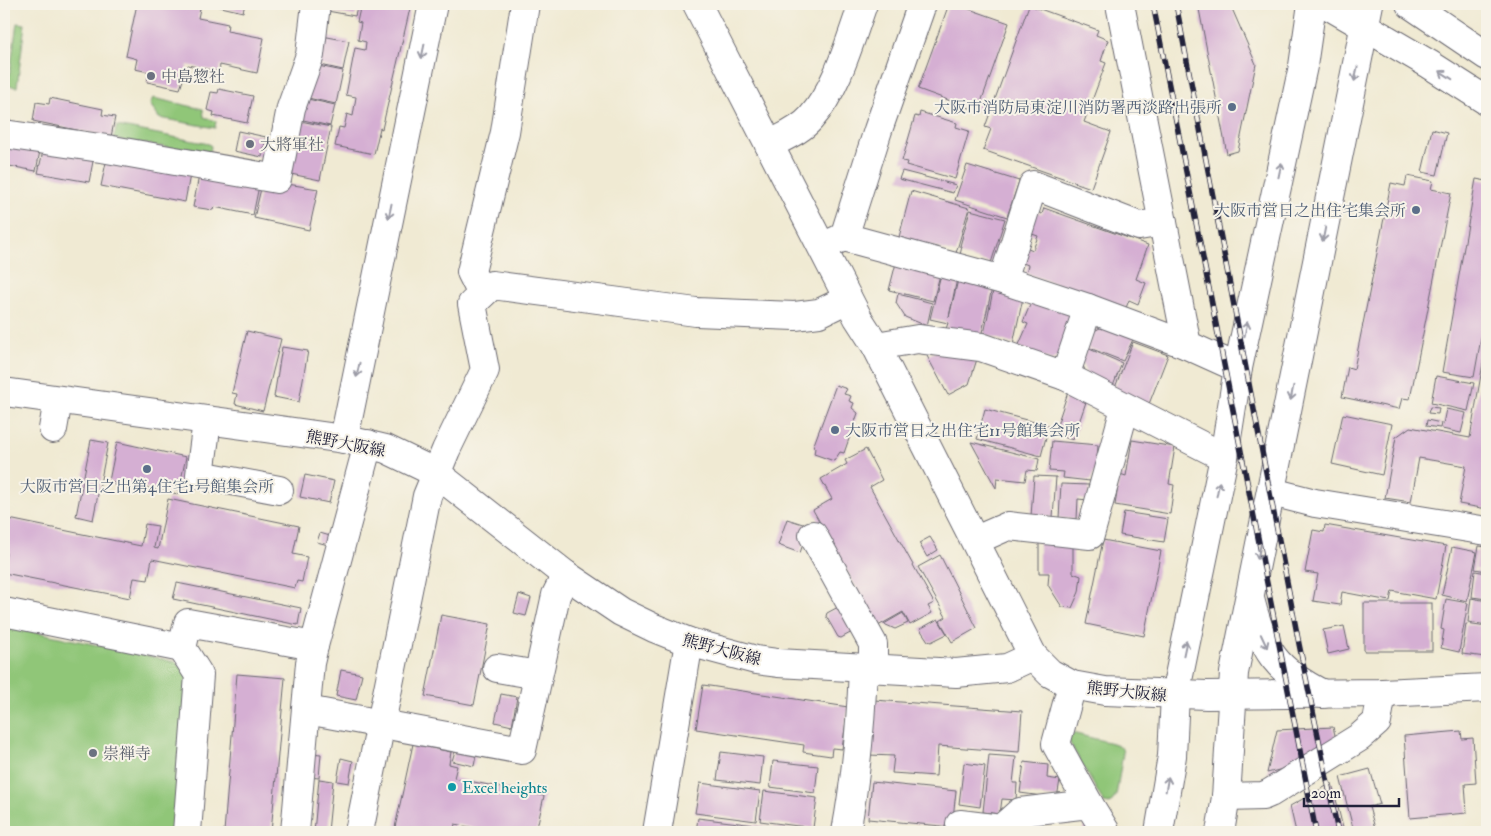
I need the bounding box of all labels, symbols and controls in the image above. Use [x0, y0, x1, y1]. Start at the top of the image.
one-way arrow [418, 43, 427, 59]
one-way arrow [1350, 66, 1360, 82]
place label: 中島惣社 [161, 67, 225, 87]
one-way arrow [1440, 69, 1454, 79]
marker: 中島惣社 [145, 70, 157, 82]
place label: 大阪市消防局東淀川消防署西淡路出張所 [934, 98, 1222, 118]
marker: 大阪市消防局東淀川消防署西淡路出張所 [1226, 101, 1238, 113]
place label: 大將軍社 [260, 135, 324, 155]
marker: 大將軍社 [244, 138, 256, 150]
one-way arrow [1276, 162, 1286, 178]
place label: 大阪市営日之出住宅集会所 [1214, 201, 1406, 221]
one-way arrow [385, 202, 394, 218]
marker: 大阪市営日之出住宅集会所 [1410, 204, 1422, 216]
one-way arrow [1318, 225, 1328, 241]
one-way arrow [1242, 321, 1251, 337]
one-way arrow [352, 361, 362, 377]
one-way arrow [1287, 385, 1296, 401]
place label: 大阪市営日之出住宅11号館集会所 [845, 421, 1080, 441]
marker: 大阪市営日之出住宅11号館集会所 [829, 424, 841, 436]
street label: 熊野大阪線 [305, 427, 387, 461]
marker: 大阪市営日之出第4住宅1号館集会所 [141, 463, 153, 475]
place label: 大阪市営日之出第4住宅1号館集会所 [20, 477, 274, 497]
one-way arrow [1213, 481, 1223, 497]
one-way arrow [1254, 544, 1263, 560]
street label: 熊野大阪線 [681, 630, 763, 670]
one-way arrow [1260, 633, 1270, 648]
one-way arrow [1181, 640, 1190, 656]
street label: 熊野大阪線 [1086, 678, 1168, 706]
place label: 崇禅寺 [103, 744, 151, 764]
marker: 崇禅寺 [87, 747, 99, 759]
scale bar [1304, 776, 1398, 808]
one-way arrow [1163, 777, 1173, 793]
place label: Excel heights [462, 778, 547, 798]
marker: Excel heights [446, 781, 458, 793]
text: 20 m [1311, 784, 1341, 803]

